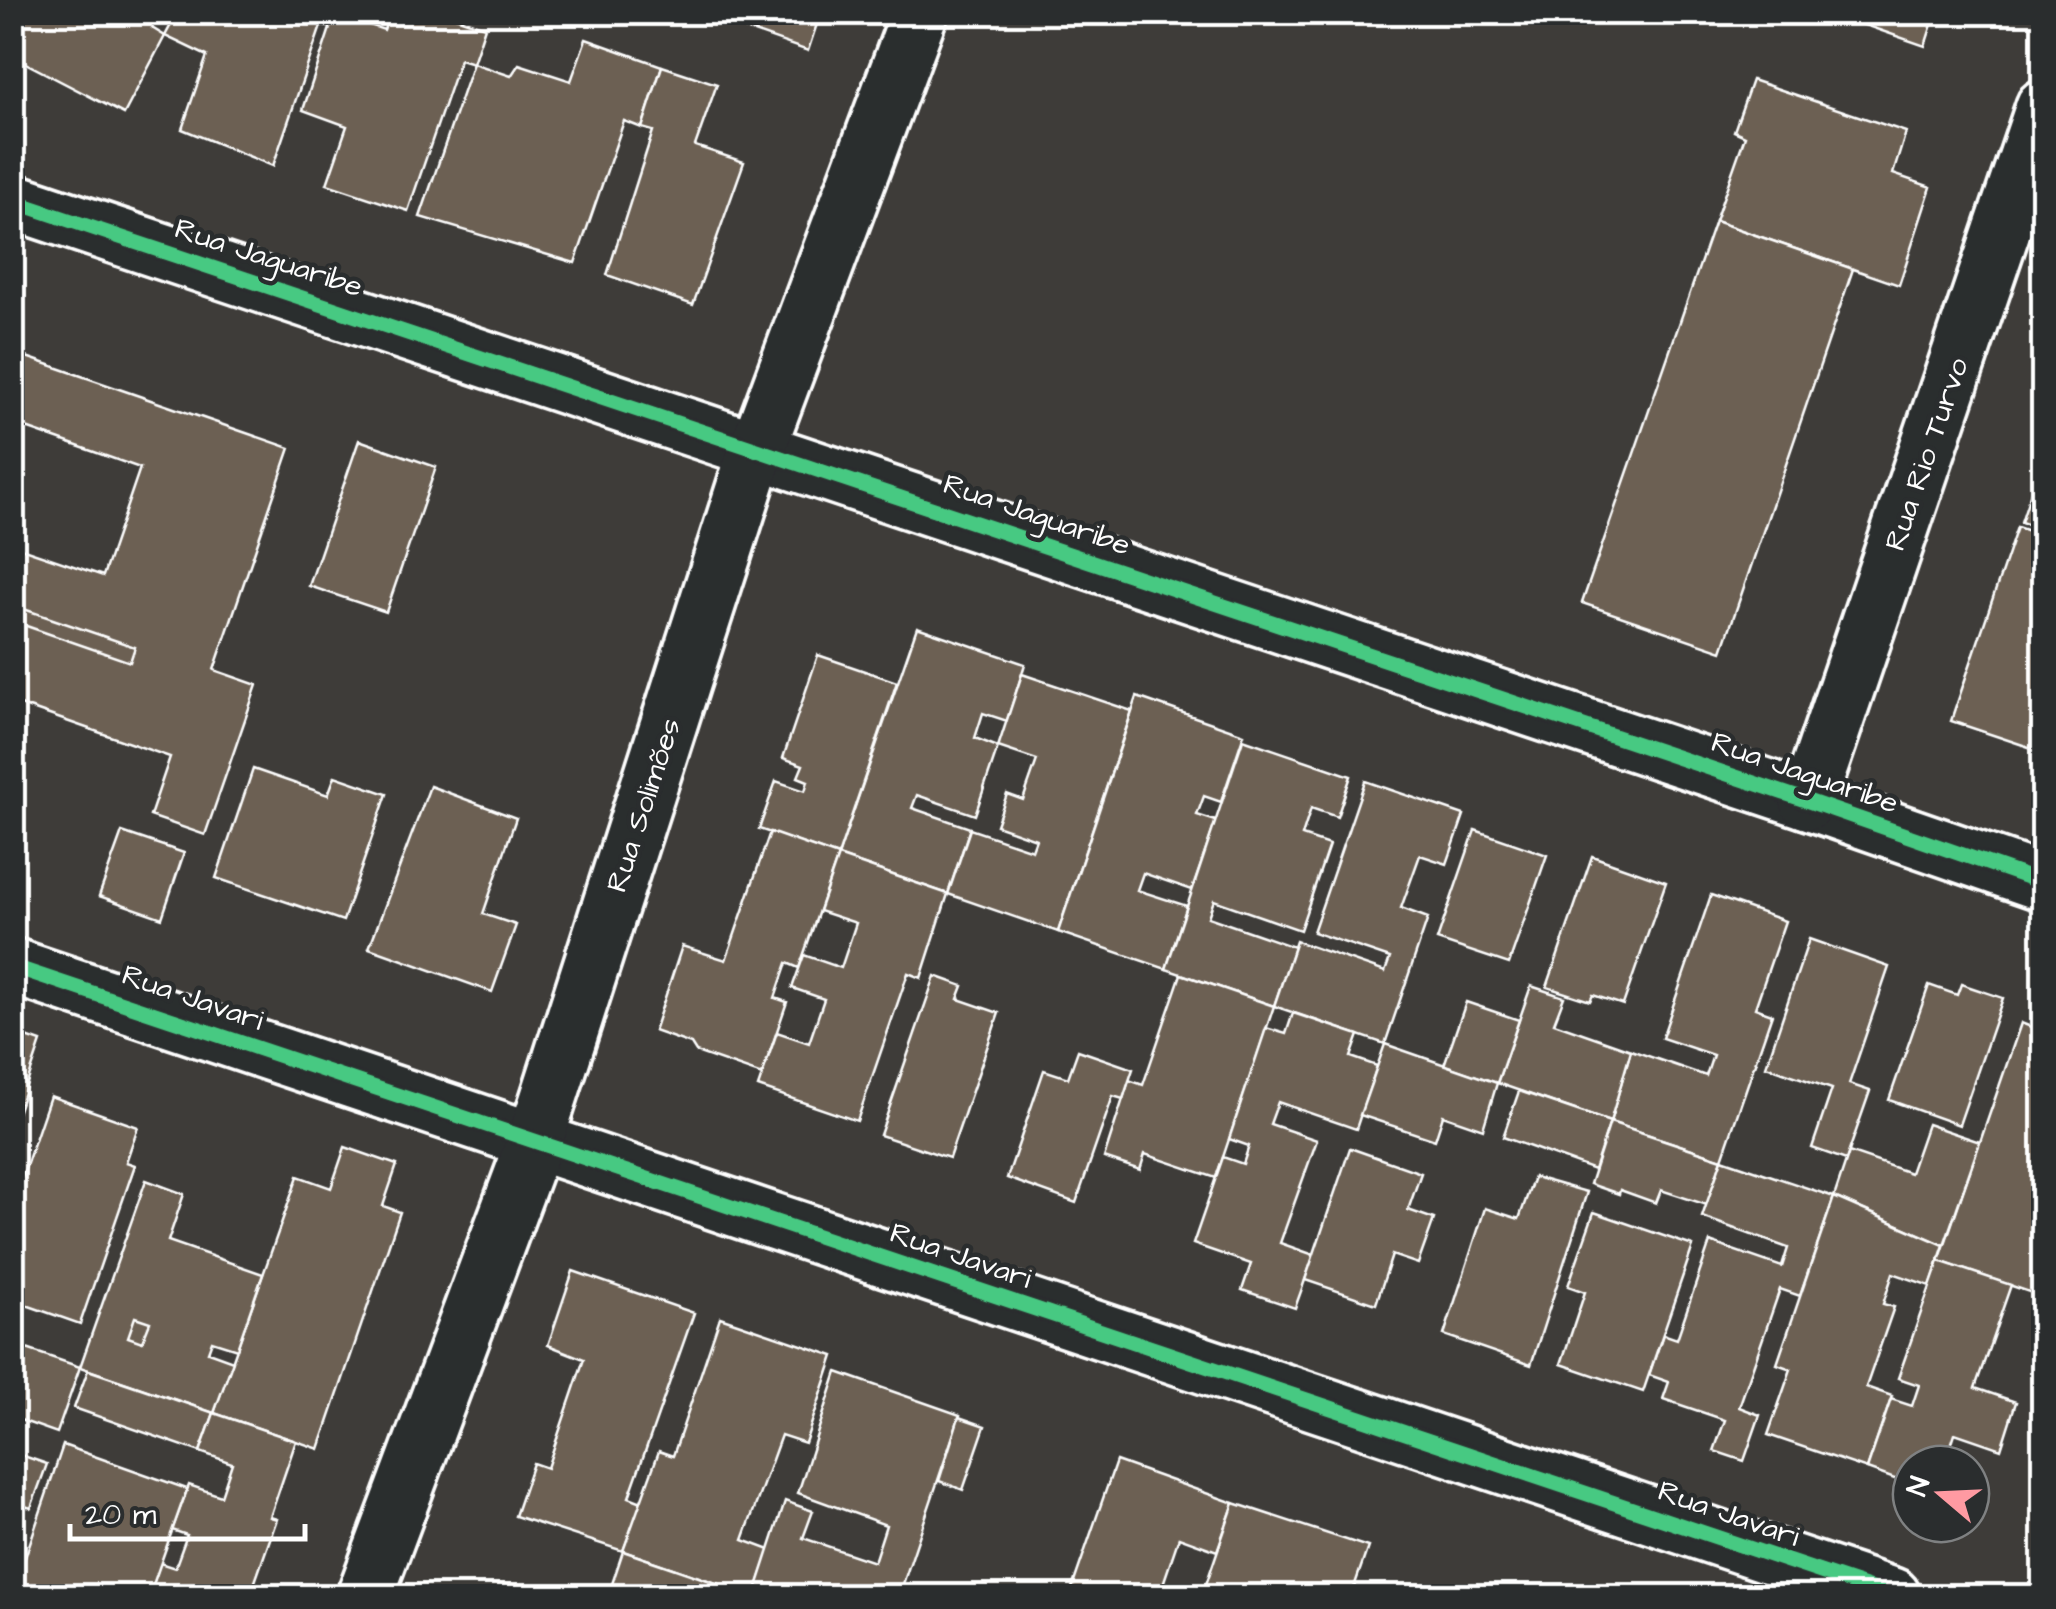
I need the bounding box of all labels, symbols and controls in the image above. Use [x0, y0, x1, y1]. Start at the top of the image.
street label: Rua Jaguaribe [169, 208, 368, 309]
street label: Rua Rio Turvo [1874, 352, 1980, 556]
street label: Rua Jaguaribe [937, 463, 1136, 568]
street label: Rua Solimões [596, 713, 692, 898]
street label: Rua Jaguaribe [1705, 721, 1904, 826]
street label: Rua Javari [116, 954, 269, 1042]
street label: Rua Javari [884, 1212, 1037, 1300]
north arrow [1891, 1444, 1991, 1544]
street label: Rua Javari [1652, 1470, 1805, 1558]
text: N [1897, 1471, 1940, 1501]
scale bar [70, 1479, 305, 1541]
text: 20 m [85, 1494, 157, 1536]

